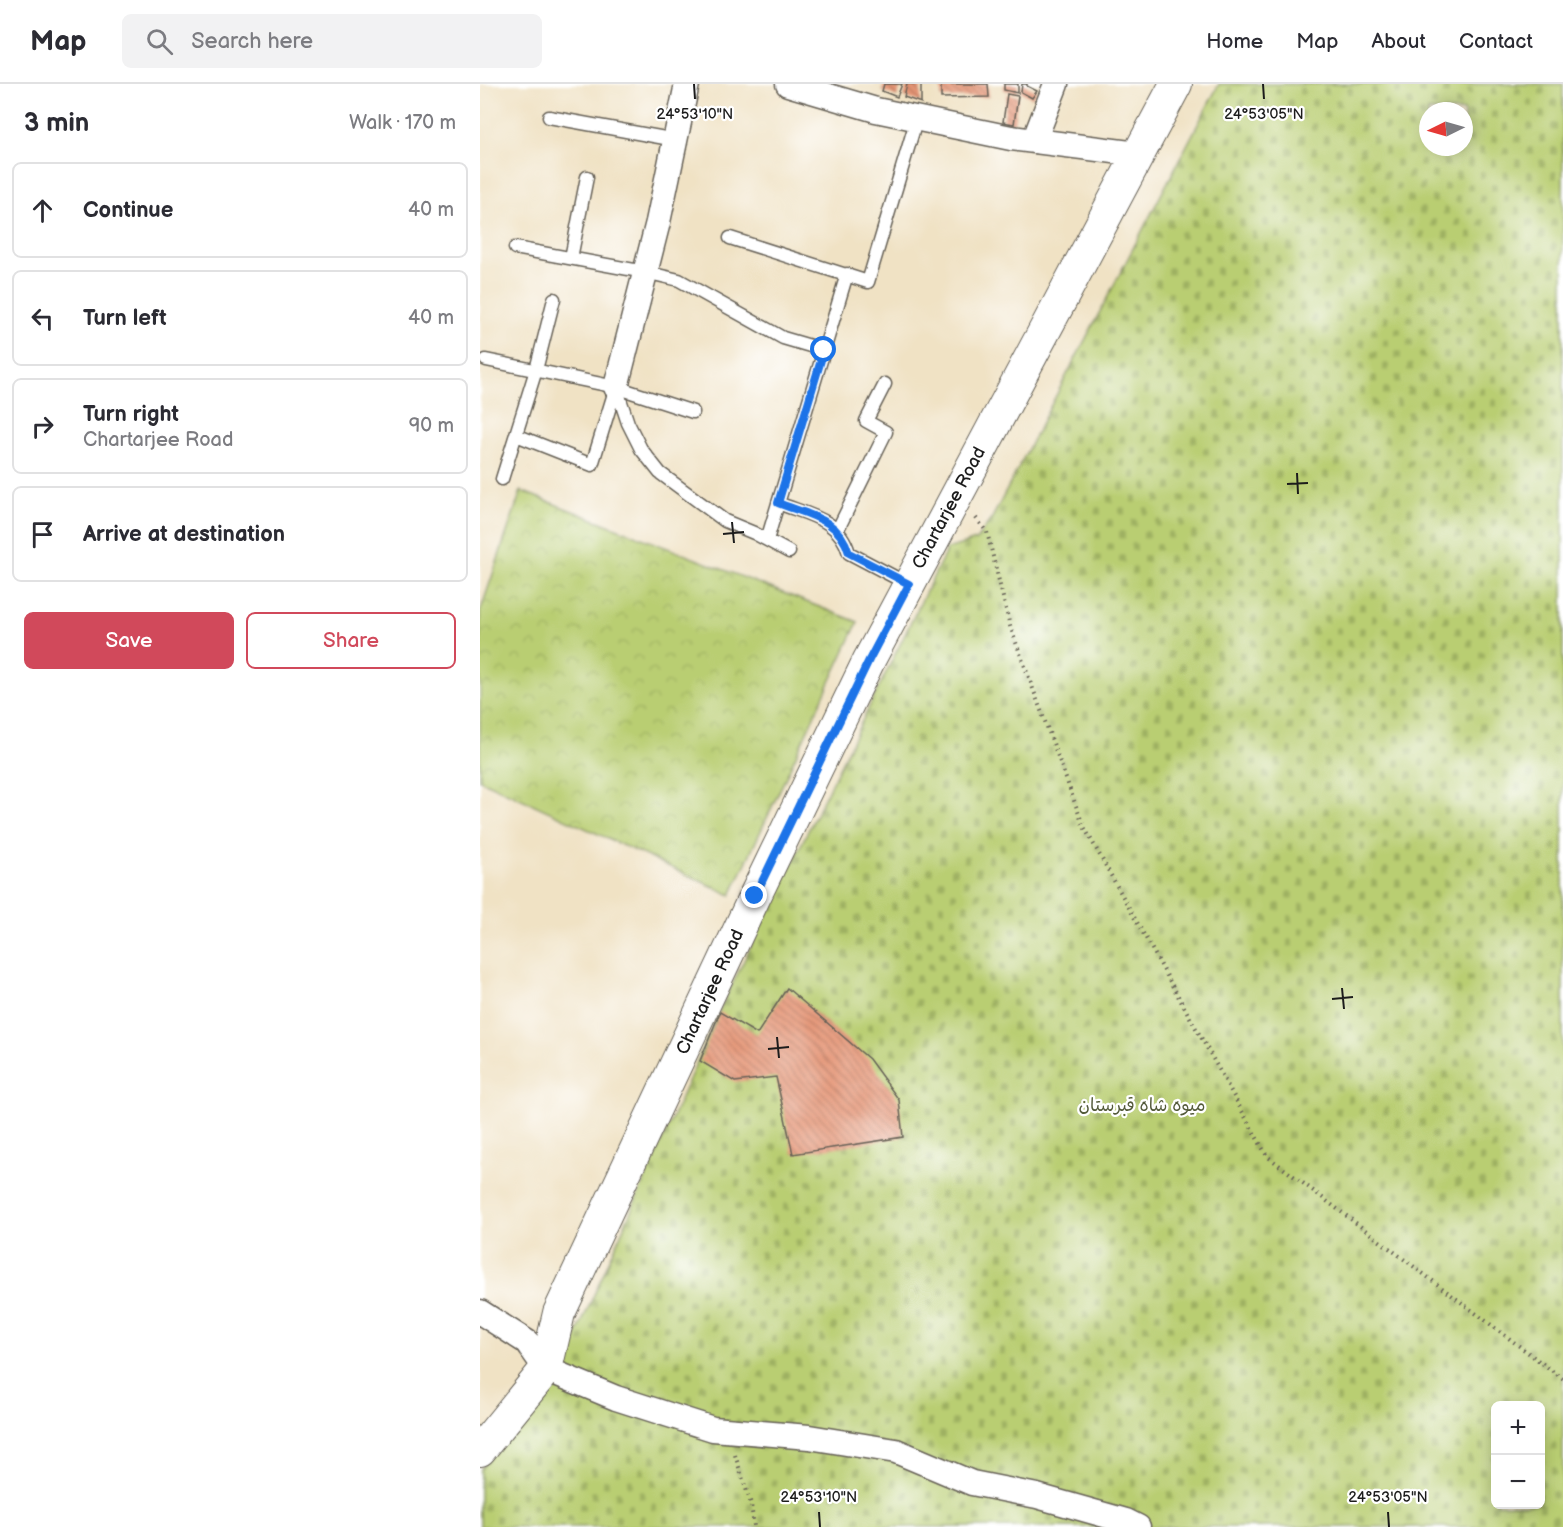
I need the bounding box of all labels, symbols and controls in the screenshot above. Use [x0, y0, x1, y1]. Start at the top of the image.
search box [122, 14, 542, 68]
text: Map [30, 25, 86, 58]
icon: search [143, 25, 176, 58]
text: Search here [191, 28, 313, 55]
text: Home [1206, 29, 1263, 54]
text: Map [1296, 29, 1338, 54]
text: About [1371, 29, 1426, 54]
text: Contact [1459, 29, 1533, 54]
north arrow [1419, 102, 1473, 156]
text: 24°53'10"N [657, 105, 733, 124]
text: 24°53'05"N [1224, 105, 1304, 124]
text: 3 min [24, 108, 89, 139]
text: Walk · 170 m [349, 111, 456, 135]
icon: ahead [26, 194, 59, 227]
text: Continue [83, 197, 173, 224]
text: 40 m [408, 198, 454, 222]
icon: left [26, 302, 59, 335]
text: Turn left [83, 305, 167, 332]
text: 40 m [408, 306, 454, 330]
route start [810, 336, 836, 362]
text: Turn right [83, 401, 179, 428]
icon: right [26, 410, 59, 443]
text: 90 m [409, 414, 454, 438]
text: Chartarjee Road [83, 428, 233, 452]
street label: Chartarjee Road [908, 443, 990, 573]
icon: arrive [26, 518, 59, 551]
text: Arrive at destination [83, 521, 285, 548]
button: Save [24, 612, 234, 669]
button: Share [246, 612, 456, 669]
route end [741, 882, 767, 908]
street label: Chartarjee Road [672, 926, 748, 1058]
park label: میوہ شاہ قبرستان [1079, 1095, 1205, 1116]
map controls [1491, 1401, 1545, 1509]
button: + [1491, 1401, 1545, 1455]
button: − [1491, 1455, 1545, 1509]
text: 24°53'10"N [781, 1488, 857, 1507]
text: 24°53'05"N [1348, 1488, 1428, 1507]

